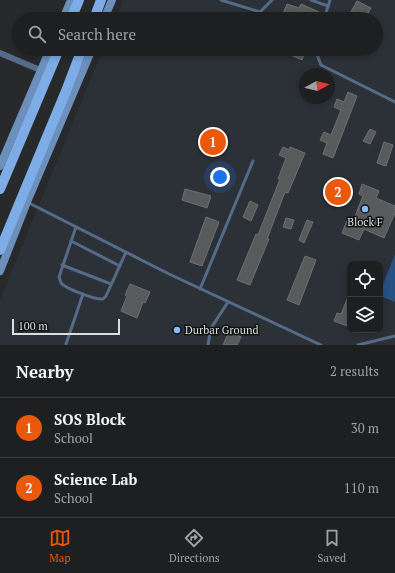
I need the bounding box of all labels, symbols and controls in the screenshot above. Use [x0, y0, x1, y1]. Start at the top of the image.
search box [12, 12, 383, 56]
icon: search [26, 23, 48, 45]
text: Search here [58, 24, 136, 44]
north arrow [299, 68, 335, 104]
pin: 1 [200, 127, 226, 157]
your location [210, 167, 230, 187]
pin: 2 [325, 177, 351, 207]
marker: Block F [360, 204, 370, 214]
place label: Block F [347, 215, 383, 229]
map controls [347, 261, 383, 333]
button: locate [347, 261, 383, 297]
button: layers [347, 297, 383, 333]
scale bar [12, 317, 120, 336]
text: 100 m [18, 319, 48, 333]
place label: Durbar Ground [185, 323, 259, 337]
marker: Durbar Ground [172, 325, 182, 335]
text: Nearby [16, 360, 74, 383]
text: 2 results [330, 362, 379, 380]
text: SOS Block [54, 409, 126, 429]
text: 1 [25, 419, 33, 437]
text: 30 m [351, 419, 379, 437]
text: School [54, 429, 93, 447]
text: Science Lab [54, 469, 137, 489]
text: 2 [25, 479, 33, 497]
text: 110 m [344, 479, 379, 497]
text: School [54, 489, 93, 507]
tab: Map [49, 527, 71, 565]
tab: Directions [169, 527, 220, 565]
tab: Saved [318, 527, 346, 565]

